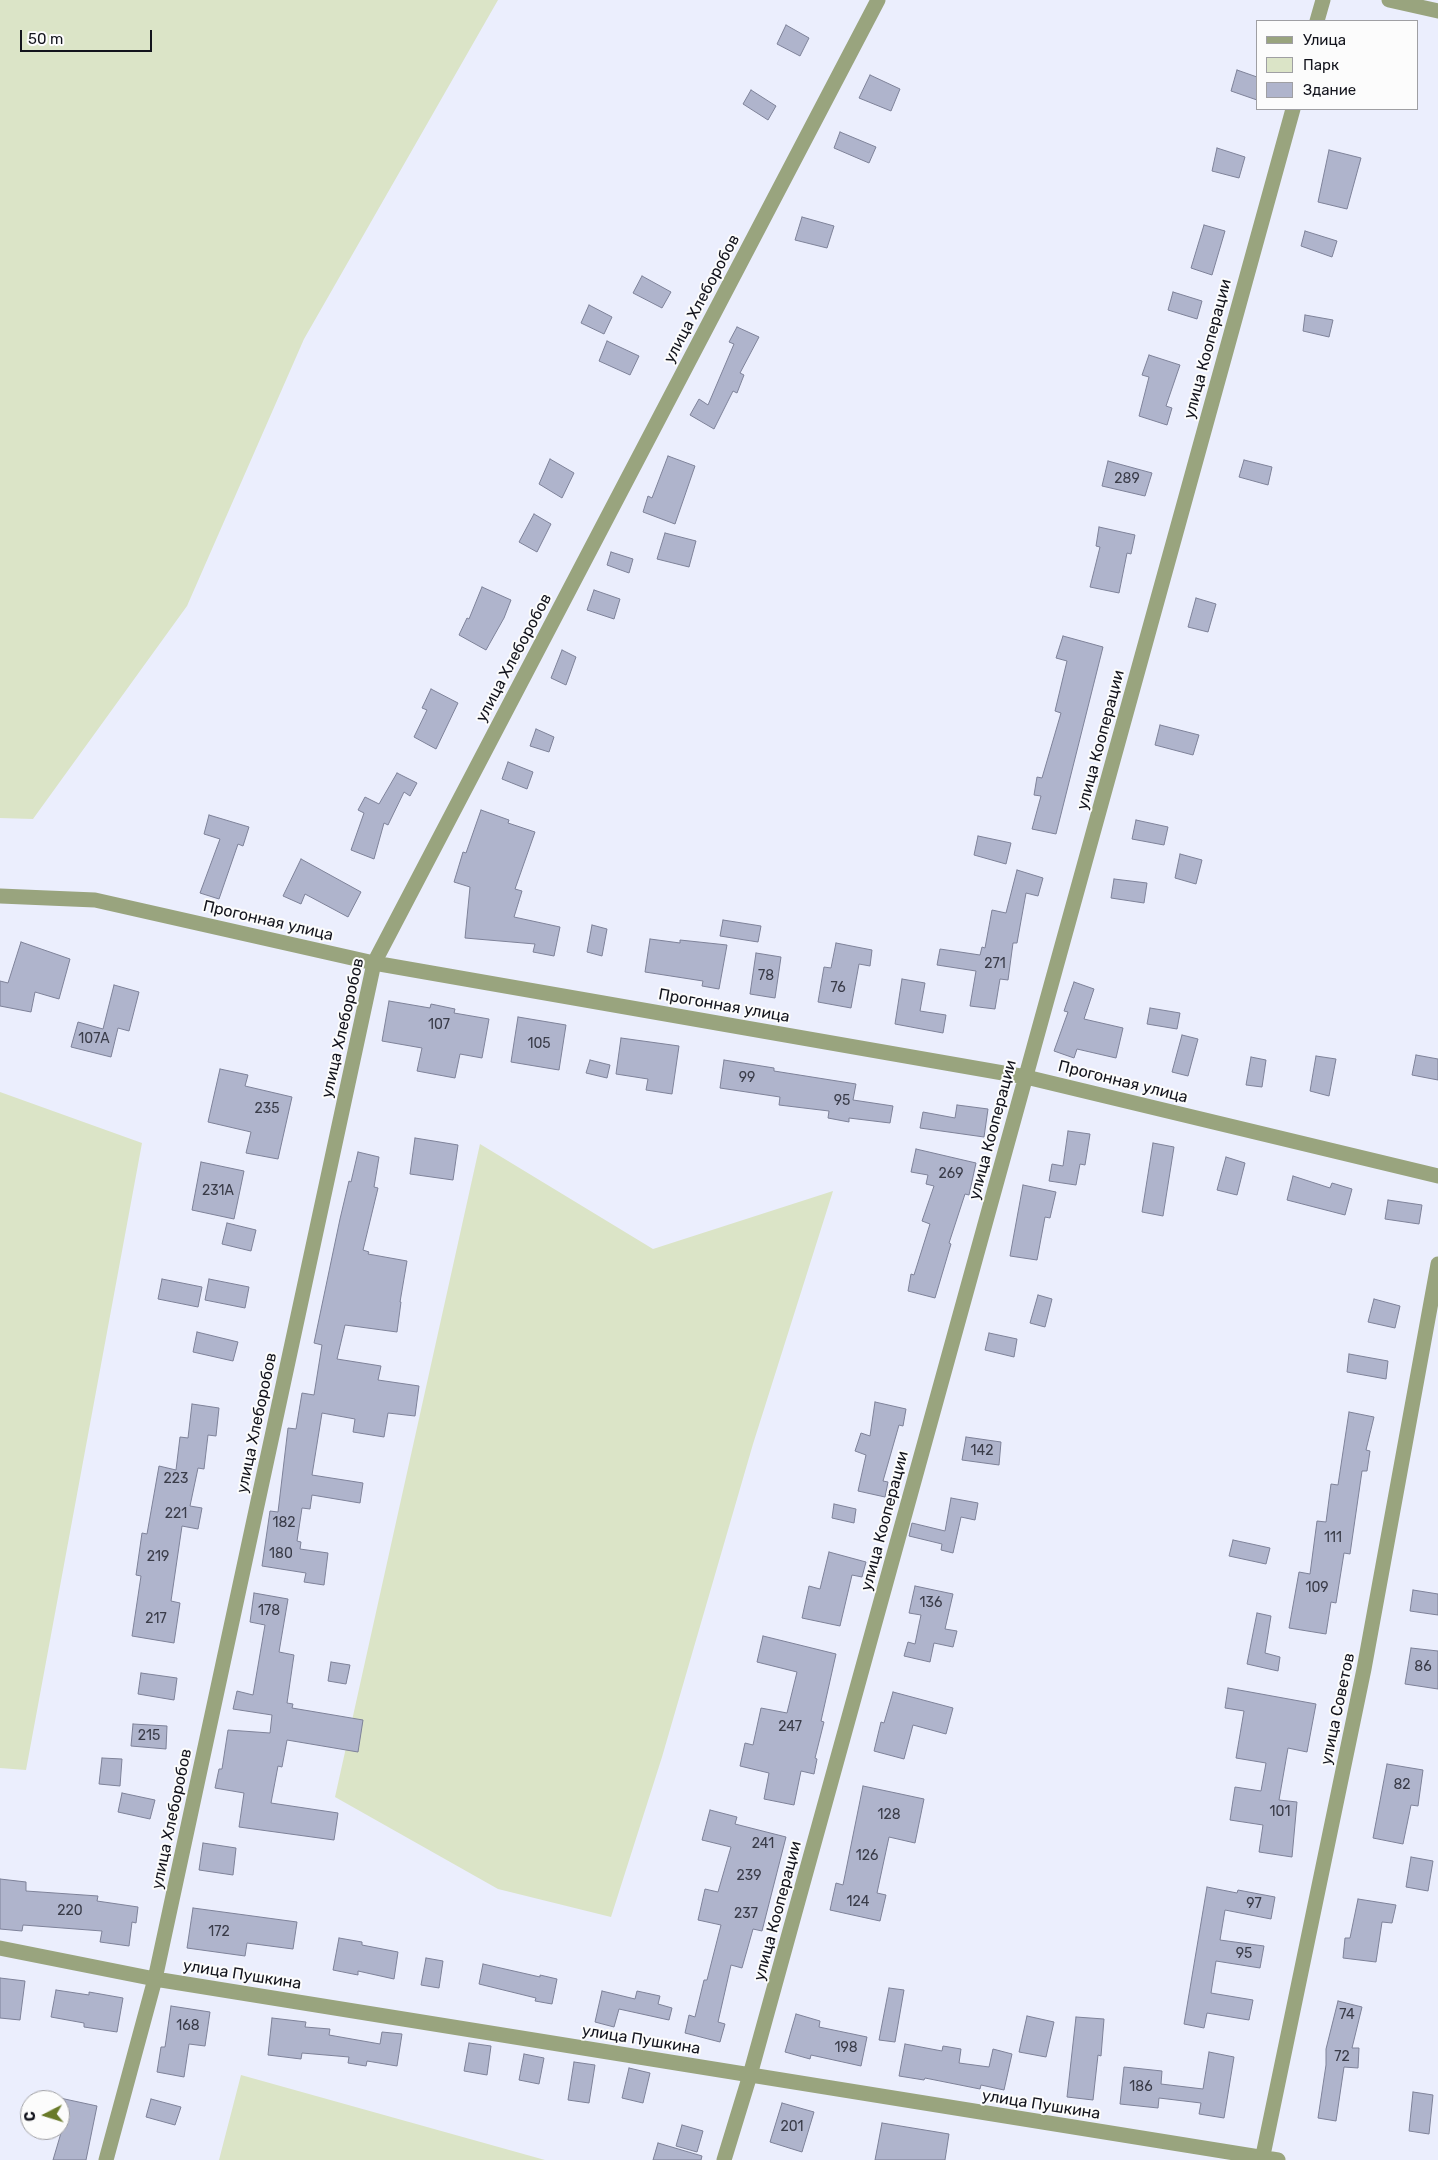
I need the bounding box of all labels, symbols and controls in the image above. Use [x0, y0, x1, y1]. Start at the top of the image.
scale bar [22, 20, 155, 52]
legend [1256, 20, 1418, 110]
text: 50 m [28, 30, 63, 48]
text: Улица [1303, 31, 1346, 49]
text: Парк [1303, 56, 1339, 74]
text: Здание [1303, 81, 1356, 99]
street label: улица Хлеборобов [660, 231, 744, 367]
street label: улица Кооперации [1180, 277, 1236, 421]
house number: 289 [1114, 471, 1140, 487]
street label: улица Хлеборобов [472, 590, 556, 726]
street label: улица Кооперации [1073, 668, 1129, 812]
street label: Прогонная улица [201, 897, 335, 945]
street label: улица Хлеборобов [318, 956, 368, 1100]
house number: 271 [984, 956, 1006, 972]
house number: 78 [758, 968, 774, 984]
house number: 76 [830, 980, 846, 996]
street label: Прогонная улица [657, 985, 791, 1027]
house number: 107 [428, 1017, 450, 1033]
house number: 107А [78, 1031, 110, 1047]
house number: 105 [527, 1036, 551, 1052]
street label: Прогонная улица [1056, 1057, 1190, 1107]
street label: улица Кооперации [965, 1058, 1021, 1202]
house number: 99 [739, 1070, 755, 1086]
house number: 95 [834, 1093, 850, 1109]
house number: 235 [255, 1101, 279, 1117]
house number: 269 [939, 1166, 963, 1182]
house number: 231А [202, 1183, 234, 1199]
street label: улица Хлеборобов [233, 1351, 281, 1495]
house number: 142 [971, 1443, 993, 1459]
street label: улица Кооперации [857, 1449, 913, 1593]
house number: 223 [164, 1471, 188, 1487]
house number: 221 [165, 1506, 187, 1522]
house number: 182 [272, 1515, 296, 1531]
house number: 111 [1324, 1530, 1342, 1546]
house number: 180 [269, 1546, 293, 1562]
house number: 219 [147, 1549, 169, 1565]
house number: 109 [1305, 1580, 1329, 1596]
house number: 136 [920, 1595, 942, 1611]
house number: 178 [258, 1603, 280, 1619]
house number: 217 [145, 1611, 167, 1627]
street label: улица Советов [1317, 1651, 1359, 1767]
house number: 86 [1414, 1659, 1432, 1675]
house number: 247 [778, 1719, 802, 1735]
house number: 215 [138, 1728, 160, 1744]
street label: улица Хлеборобов [148, 1747, 196, 1891]
house number: 82 [1393, 1777, 1411, 1793]
house number: 101 [1270, 1804, 1290, 1820]
house number: 128 [877, 1807, 901, 1823]
house number: 241 [752, 1836, 774, 1852]
street label: улица Кооперации [750, 1839, 806, 1983]
house number: 126 [856, 1848, 878, 1864]
house number: 239 [737, 1868, 761, 1884]
house number: 124 [847, 1894, 869, 1910]
house number: 97 [1246, 1896, 1262, 1912]
house number: 220 [57, 1903, 83, 1919]
house number: 237 [734, 1906, 758, 1922]
house number: 172 [208, 1924, 230, 1940]
house number: 95 [1236, 1946, 1252, 1962]
street label: улица Пушкина [181, 1956, 303, 1994]
house number: 74 [1339, 2007, 1355, 2023]
house number: 168 [176, 2018, 200, 2034]
street label: улица Пушкина [580, 2021, 702, 2059]
house number: 198 [834, 2040, 858, 2056]
house number: 72 [1334, 2049, 1350, 2065]
house number: 186 [1129, 2079, 1153, 2095]
street label: улица Пушкина [980, 2086, 1102, 2124]
north arrow [20, 2090, 70, 2140]
text: С [22, 2111, 39, 2122]
house number: 201 [780, 2119, 804, 2135]

